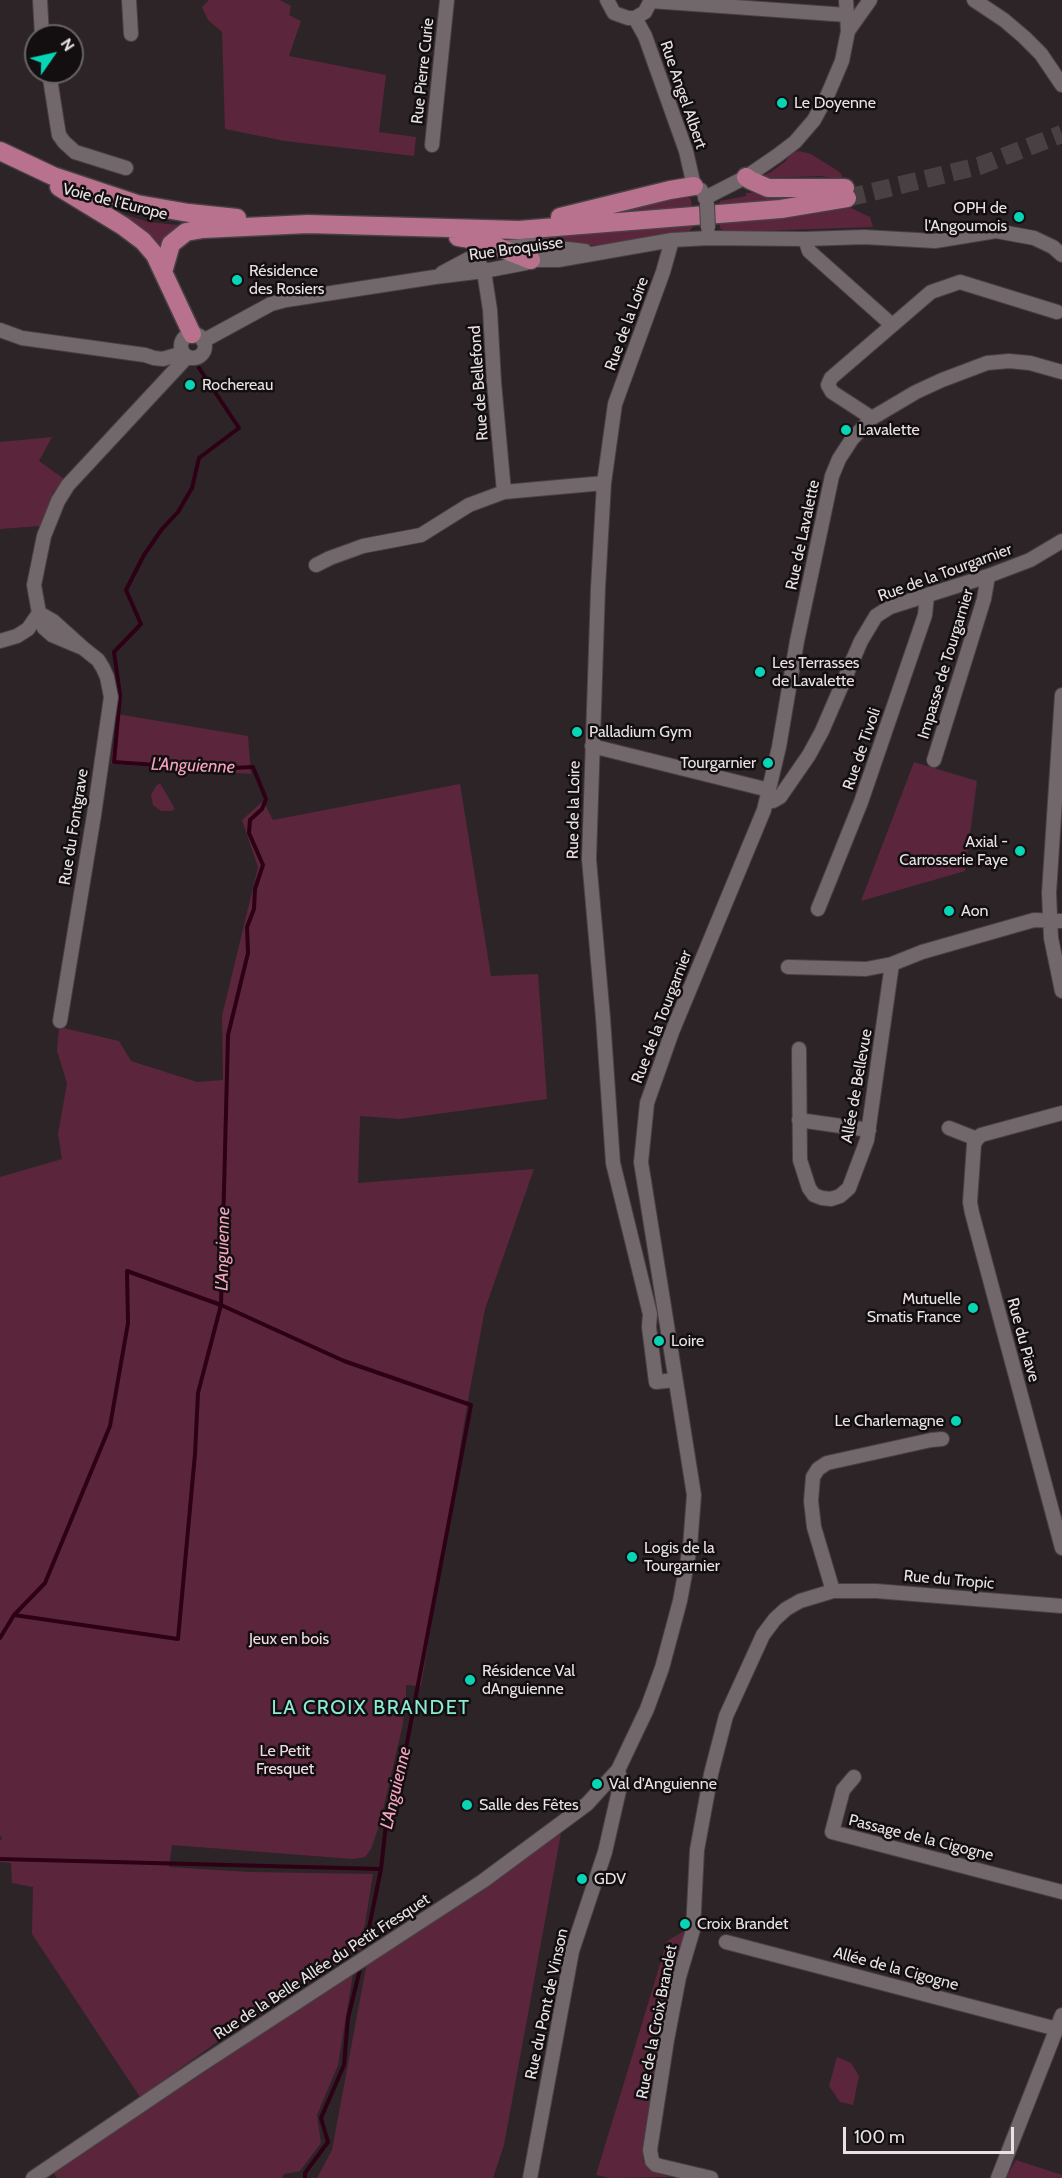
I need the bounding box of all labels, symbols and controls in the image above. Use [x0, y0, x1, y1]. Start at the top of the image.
street label: Rue Pierre Curie [408, 17, 438, 125]
north arrow [24, 24, 84, 84]
text: N [57, 35, 79, 55]
street label: Rue Angel Albert [656, 38, 710, 152]
place label: Le Doyenne [794, 93, 876, 113]
marker: Le Doyenne [775, 96, 789, 110]
street label: Voie de l'Europe [60, 180, 170, 224]
place label: OPH de l'Angoumois [925, 198, 1007, 236]
marker: OPH de l'Angoumois [1012, 210, 1026, 224]
street label: Rue Broquisse [468, 233, 564, 265]
place label: Résidence des Rosiers [249, 261, 324, 299]
marker: Résidence des Rosiers [230, 273, 244, 287]
street label: Rue de la Loire [601, 274, 653, 374]
street label: Rue de Bellefond [465, 325, 493, 441]
place label: Rochereau [202, 375, 273, 395]
marker: Rochereau [183, 378, 197, 392]
place label: Lavalette [858, 420, 920, 440]
marker: Lavalette [839, 423, 853, 437]
street label: Rue de Lavalette [782, 478, 824, 592]
street label: Rue de la Tourgarnier [875, 540, 1015, 606]
street label: Impasse de Tourgarnier [914, 587, 978, 741]
place label: Les Terrasses de Lavalette [772, 653, 859, 691]
marker: Les Terrasses de Lavalette [753, 665, 767, 679]
street label: Rue de Tivoli [839, 705, 885, 793]
place label: Palladium Gym [589, 722, 692, 742]
marker: Palladium Gym [570, 725, 584, 739]
place label: Tourgarnier [680, 753, 756, 773]
water label: L'Anguienne [151, 754, 235, 778]
marker: Tourgarnier [761, 756, 775, 770]
street label: Rue de la Loire [564, 761, 584, 859]
street label: Rue du Fontgrave [55, 768, 93, 886]
place label: Axial - Carrosserie Faye [899, 832, 1008, 870]
marker: Axial - Carrosserie Faye [1013, 844, 1027, 858]
place label: Aon [961, 901, 988, 921]
marker: Aon [942, 904, 956, 918]
street label: Rue de la Tourgarnier [628, 948, 696, 1086]
street label: Allée de Bellevue [838, 1027, 876, 1145]
water label: L'Anguienne [211, 1207, 235, 1291]
place label: Mutuelle Smatis France [867, 1289, 961, 1327]
street label: Rue du Piave [1003, 1296, 1043, 1384]
marker: Mutuelle Smatis France [966, 1301, 980, 1315]
place label: Loire [671, 1331, 704, 1351]
marker: Loire [652, 1334, 666, 1348]
place label: Le Charlemagne [834, 1411, 944, 1431]
marker: Le Charlemagne [949, 1414, 963, 1428]
place label: Logis de la Tourgarnier [644, 1538, 720, 1576]
marker: Logis de la Tourgarnier [625, 1550, 639, 1564]
street label: Rue du Tropic [903, 1566, 995, 1594]
park label: Jeux en bois [249, 1629, 329, 1649]
place label: Résidence Val dAnguienne [482, 1661, 575, 1699]
marker: Résidence Val dAnguienne [463, 1673, 477, 1687]
district label: LA CROIX BRANDET [272, 1696, 470, 1720]
park label: Le Petit Fresquet [256, 1741, 314, 1779]
water label: L'Anguienne [376, 1745, 416, 1831]
place label: Val d'Anguienne [609, 1774, 717, 1794]
marker: Val d'Anguienne [590, 1777, 604, 1791]
place label: Salle des Fêtes [479, 1795, 579, 1815]
marker: Salle des Fêtes [460, 1798, 474, 1812]
street label: Passage de la Cigogne [847, 1811, 995, 1865]
place label: GDV [594, 1869, 626, 1889]
marker: GDV [575, 1872, 589, 1886]
street label: Rue de la Belle Allée du Petit Fresquet [210, 1890, 434, 2044]
place label: Croix Brandet [697, 1914, 788, 1934]
marker: Croix Brandet [678, 1917, 692, 1931]
street label: Rue du Pont de Vinson [522, 1927, 572, 2081]
street label: Rue de la Croix Brandet [633, 1943, 681, 2101]
street label: Allée de la Cigogne [831, 1943, 961, 1995]
scale bar [846, 2115, 1017, 2153]
text: 100 m [854, 2126, 905, 2148]

